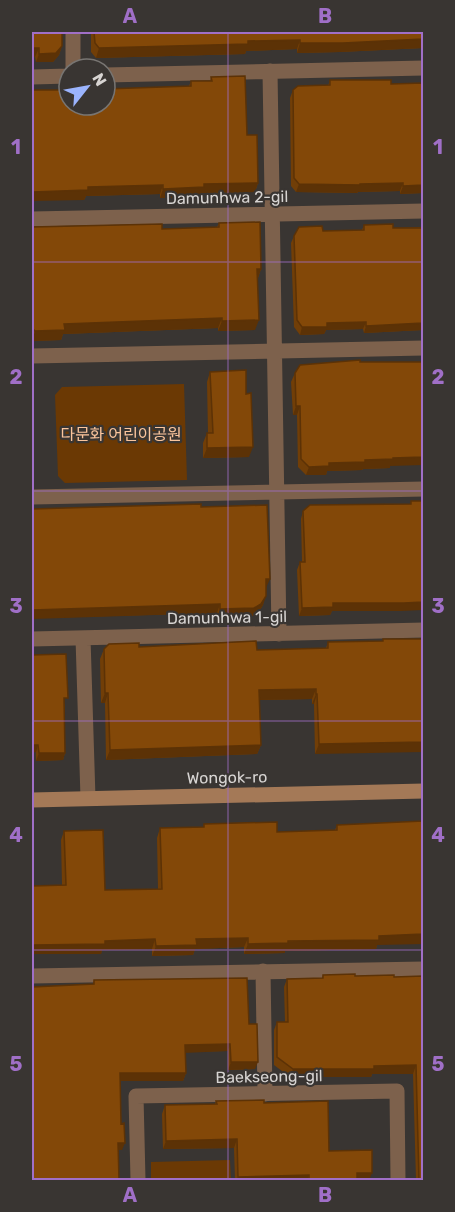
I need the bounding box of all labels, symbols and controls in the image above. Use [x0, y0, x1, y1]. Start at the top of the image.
text: A [123, 4, 138, 28]
text: B [318, 4, 332, 28]
north arrow [57, 57, 117, 117]
text: N [88, 70, 111, 89]
text: 1 [11, 135, 21, 159]
text: 1 [433, 135, 443, 159]
street label: Damunhwa 2-gil [166, 187, 288, 208]
text: 2 [10, 365, 23, 389]
text: 2 [432, 365, 445, 389]
park label: 다문화 어린이공원 [60, 425, 182, 444]
text: 3 [9, 594, 23, 618]
text: 3 [431, 594, 445, 618]
street label: Damunhwa 1-gil [167, 607, 287, 628]
street label: Wongok-ro [187, 767, 267, 788]
text: 4 [9, 823, 23, 847]
text: 4 [431, 823, 445, 847]
text: 5 [10, 1052, 23, 1076]
text: 5 [432, 1052, 445, 1076]
street label: Baekseong-gil [215, 1066, 323, 1087]
text: A [123, 1183, 138, 1207]
text: B [318, 1183, 332, 1207]

